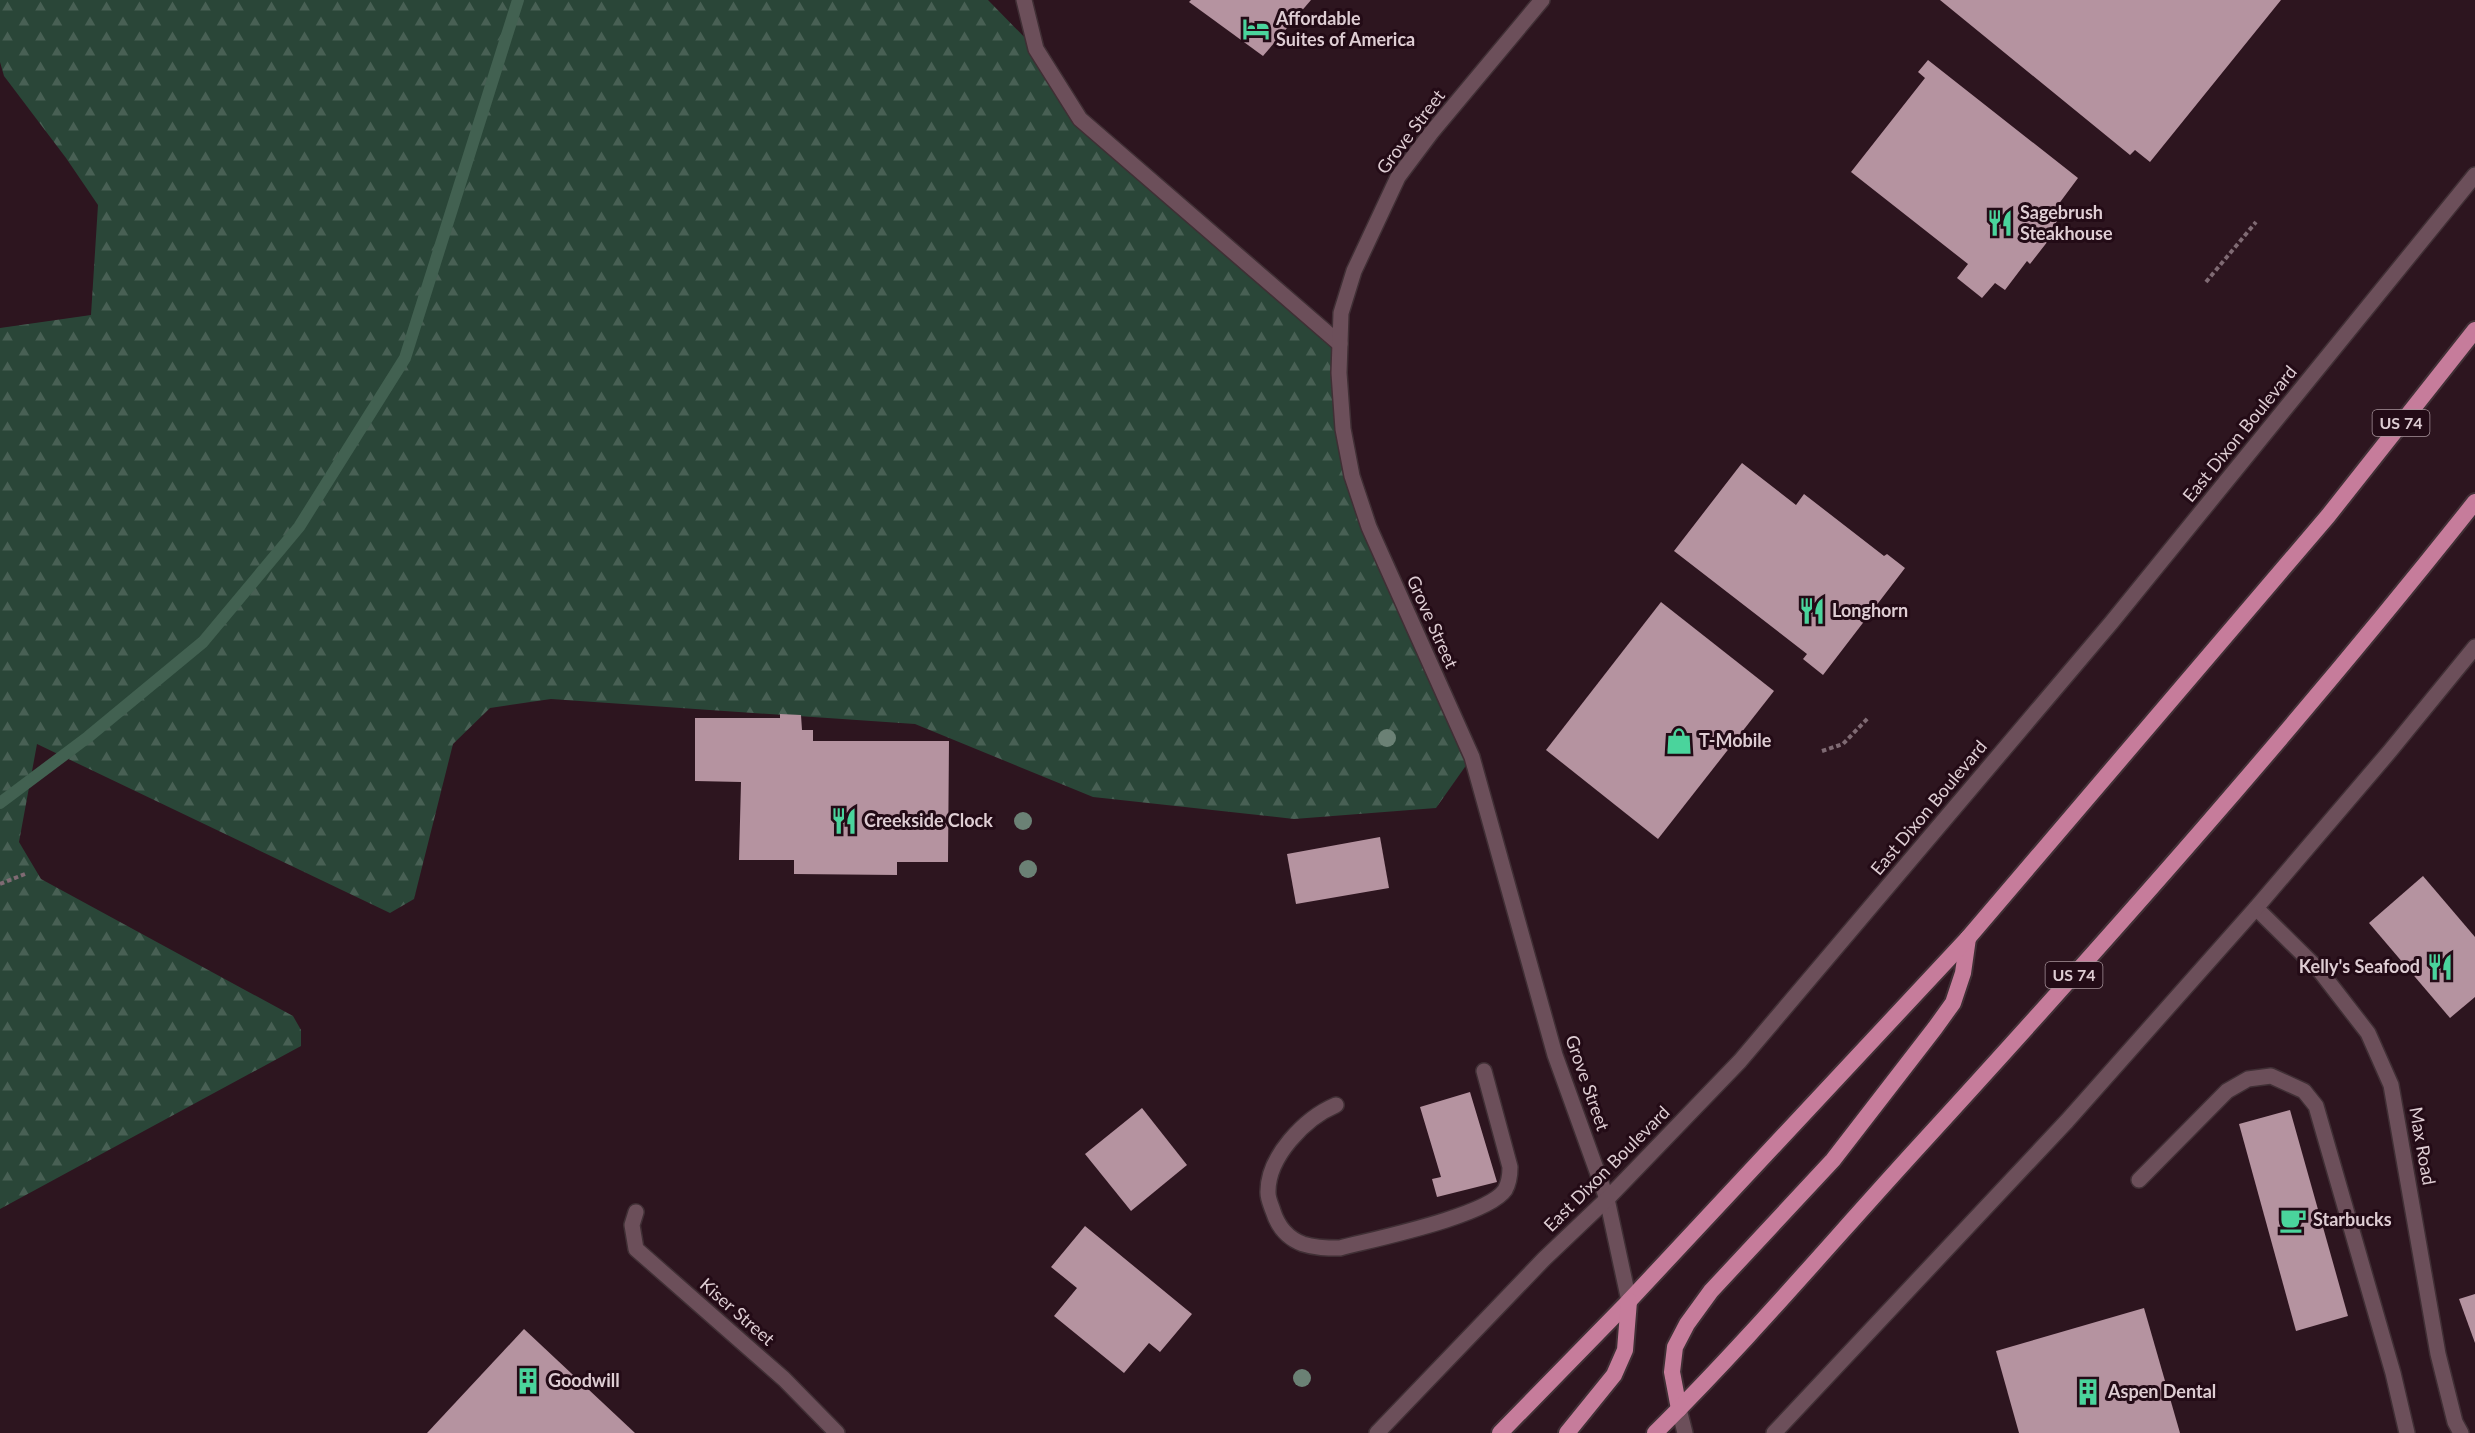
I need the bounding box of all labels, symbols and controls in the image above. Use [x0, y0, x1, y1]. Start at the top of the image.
place label: Affordable Suites of America [1275, 7, 1415, 50]
hotel icon: Affordable Suites of America [1241, 14, 1271, 44]
street label: Grove Street [1371, 85, 1449, 178]
place label: Sagebrush Steakhouse [2020, 201, 2113, 244]
restaurant icon: Sagebrush Steakhouse [1985, 208, 2015, 238]
street label: East Dixon Boulevard [2178, 361, 2301, 506]
road number: US 74 [2372, 410, 2430, 436]
street label: Grove Street [1403, 572, 1463, 672]
restaurant icon: Longhorn [1797, 596, 1827, 626]
place label: Longhorn [1832, 599, 1908, 621]
shop icon: T-Mobile [1664, 726, 1694, 756]
place label: T-Mobile [1699, 729, 1772, 751]
street label: East Dixon Boulevard [1866, 736, 1991, 879]
restaurant icon: Creekside Clock [829, 806, 859, 836]
place label: Creekside Clock [864, 809, 993, 831]
restaurant icon: Kelly's Seafood [2425, 952, 2455, 982]
place label: Kelly's Seafood [2299, 955, 2420, 977]
road number: US 74 [2046, 962, 2102, 988]
street label: Grove Street [1561, 1032, 1615, 1134]
street label: East Dixon Boulevard [1539, 1101, 1674, 1236]
street label: Max Road [2405, 1105, 2441, 1187]
cafe icon: Starbucks [2278, 1205, 2308, 1235]
place label: Starbucks [2313, 1208, 2392, 1230]
street label: Kiser Street [696, 1273, 780, 1350]
building icon: Goodwill [513, 1366, 543, 1396]
place label: Goodwill [548, 1369, 620, 1391]
building icon: Aspen Dental [2073, 1377, 2103, 1407]
place label: Aspen Dental [2107, 1380, 2216, 1402]

